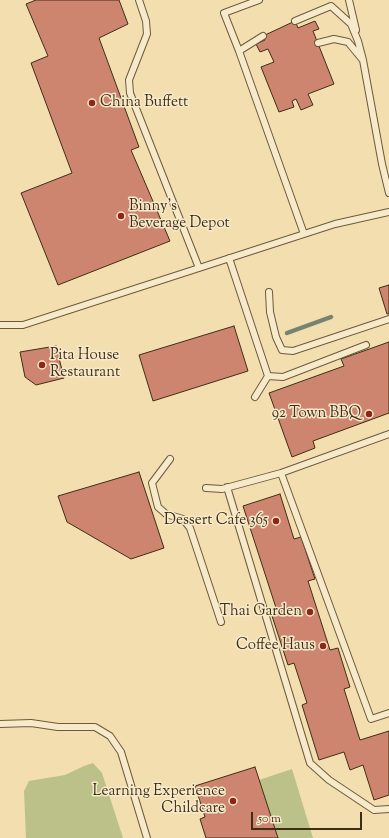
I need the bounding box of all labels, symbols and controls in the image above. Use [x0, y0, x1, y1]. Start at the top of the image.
place label: China Buffett [100, 94, 188, 112]
marker: China Buffett [87, 98, 97, 108]
place label: Binny's Beverage Depot [129, 198, 230, 233]
marker: Binny's Beverage Depot [116, 211, 126, 221]
place label: Pita House Restaurant [50, 347, 120, 382]
marker: Pita House Restaurant [37, 360, 47, 370]
place label: 92 Town BBQ [272, 405, 361, 423]
marker: 92 Town BBQ [364, 409, 374, 419]
place label: Dessert Cafe 365 [164, 512, 268, 530]
marker: Dessert Cafe 365 [271, 516, 281, 526]
place label: Thai Garden [220, 603, 302, 621]
marker: Thai Garden [305, 607, 315, 617]
place label: Coffee Haus [236, 637, 315, 655]
marker: Coffee Haus [318, 641, 328, 651]
place label: Learning Experience Childcare [93, 783, 225, 818]
marker: Learning Experience Childcare [228, 796, 238, 806]
scale bar [253, 804, 364, 830]
text: 50 m [258, 810, 281, 828]

